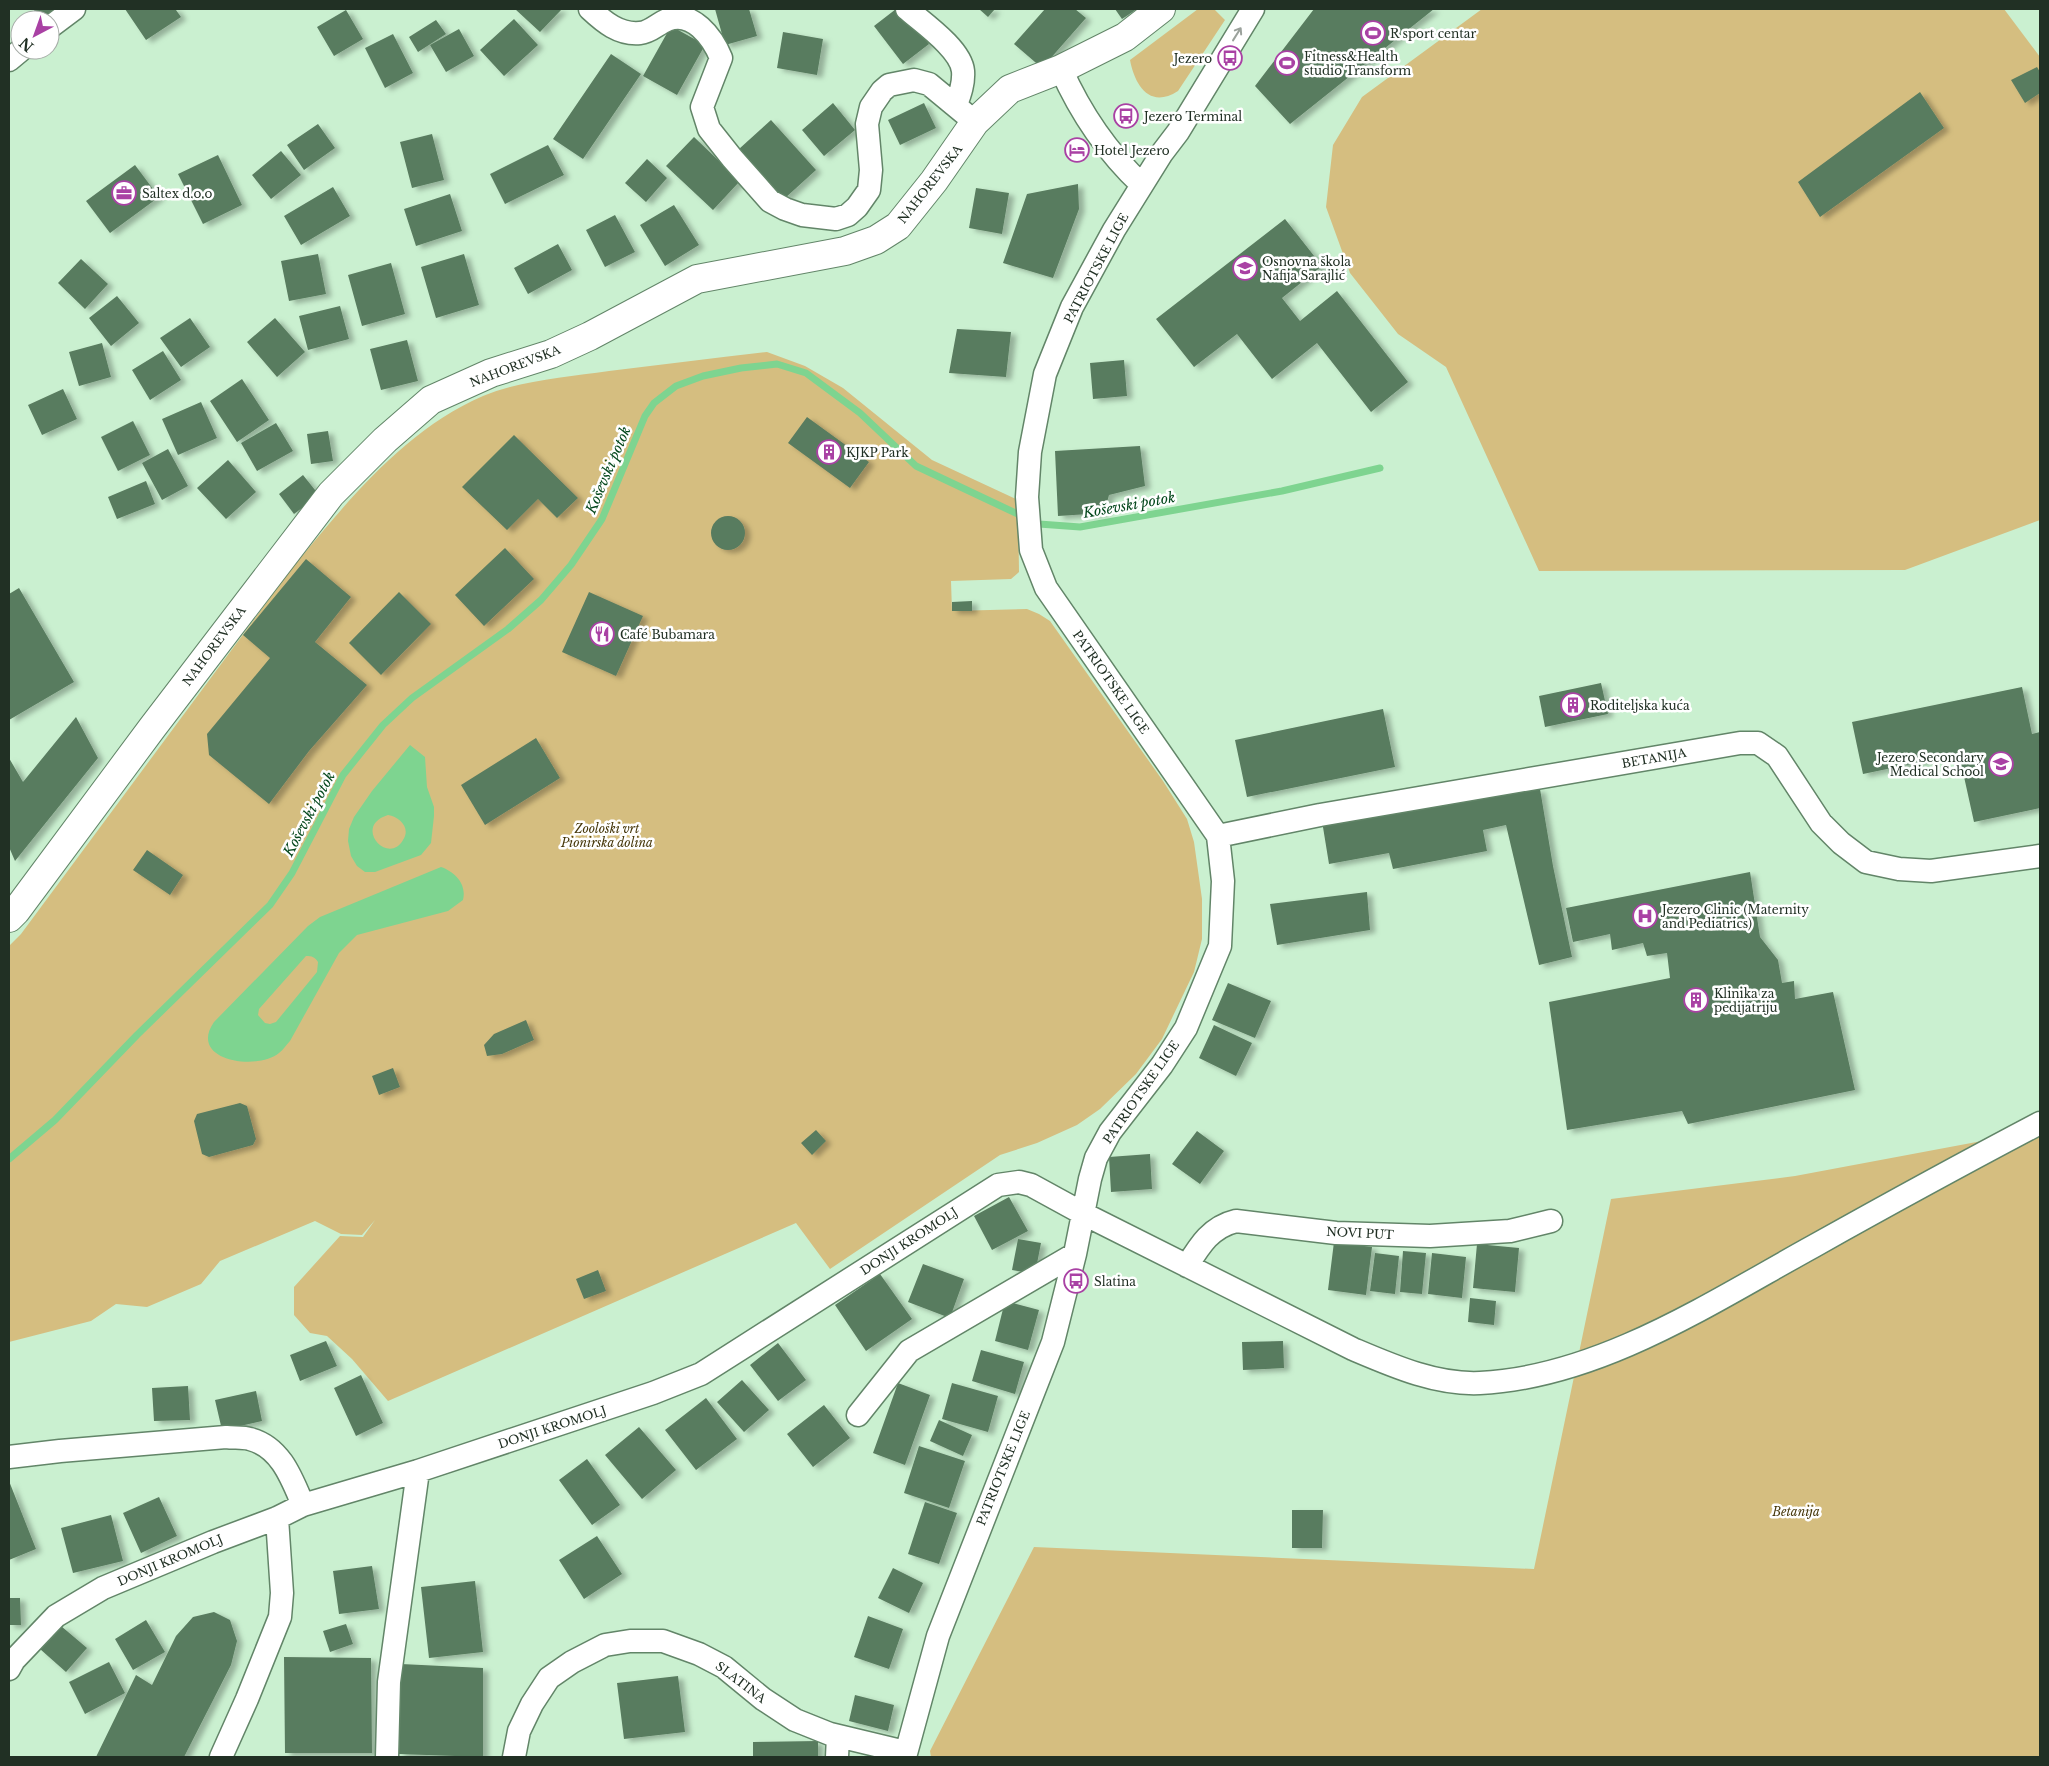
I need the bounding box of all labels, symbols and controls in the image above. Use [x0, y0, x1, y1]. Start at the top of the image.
north arrow [10, 10, 60, 60]
sports icon: R sport centar [1360, 20, 1386, 46]
place label: R sport centar [1390, 26, 1476, 41]
one-way arrow [1232, 28, 1242, 42]
text: N [16, 34, 37, 56]
bus stop icon: Jezero [1217, 45, 1243, 71]
place label: Fitness&Health studio Transform [1304, 49, 1411, 78]
sports icon: Fitness&Health studio Transform [1274, 50, 1300, 76]
place label: Jezero [1172, 51, 1212, 66]
bus stop icon: Jezero Terminal [1113, 103, 1139, 129]
place label: Jezero Terminal [1142, 109, 1242, 124]
hotel icon: Hotel Jezero [1064, 137, 1090, 163]
street label: NAHOREVSKA [895, 141, 966, 226]
place label: Hotel Jezero [1094, 143, 1170, 158]
office icon: Saltex d.o.o [111, 180, 137, 206]
place label: Saltex d.o.o [142, 186, 213, 201]
street label: PATRIOTSKE LIGE [1061, 210, 1132, 326]
place label: Osnovna škola Nafija Sarajlić [1262, 254, 1351, 283]
school or university icon: Osnovna škola Nafija Sarajlić [1232, 255, 1258, 281]
street label: NAHOREVSKA [468, 342, 563, 390]
water label: Koševski potok [581, 424, 634, 517]
building icon: KJKP Park [816, 439, 842, 465]
place label: KJKP Park [846, 445, 909, 460]
water label: Koševski potok [1081, 488, 1176, 522]
street label: NAHOREVSKA [179, 603, 249, 689]
restaurant icon: Café Bubamara [589, 621, 615, 647]
place label: Café Bubamara [620, 627, 715, 642]
street label: PATRIOTSKE LIGE [1070, 627, 1152, 737]
building icon: Roditeljska kuća [1560, 692, 1586, 718]
place label: Roditeljska kuća [1590, 698, 1690, 713]
street label: BETANIJA [1620, 745, 1688, 771]
place label: Jezero Secondary Medical School [1875, 750, 1984, 779]
school or university icon: Jezero Secondary Medical School [1988, 751, 2014, 777]
water label: Koševski potok [279, 769, 339, 860]
park label: Zoološki vrt Pionirska dolina [560, 821, 653, 850]
place label: Jezero Clinic (Maternity and Pediatrics) [1660, 902, 1809, 931]
hospital icon: Jezero Clinic (Maternity and Pediatrics) [1632, 903, 1658, 929]
place label: Klinika za pedijatriju [1714, 986, 1778, 1015]
building icon: Klinika za pedijatriju [1683, 987, 1709, 1013]
street label: PATRIOTSKE LIGE [1100, 1037, 1182, 1147]
street label: DONJI KROMOLJ [858, 1204, 961, 1278]
street label: NOVI PUT [1326, 1224, 1395, 1242]
bus stop icon: Slatina [1063, 1268, 1089, 1294]
place label: Slatina [1094, 1274, 1136, 1289]
street label: DONJI KROMOLJ [496, 1402, 608, 1452]
street label: PATRIOTSKE LIGE [973, 1408, 1033, 1528]
park label: Betanija [1771, 1504, 1820, 1519]
street label: DONJI KROMOLJ [115, 1531, 225, 1589]
street label: SLATINA [713, 1658, 770, 1706]

